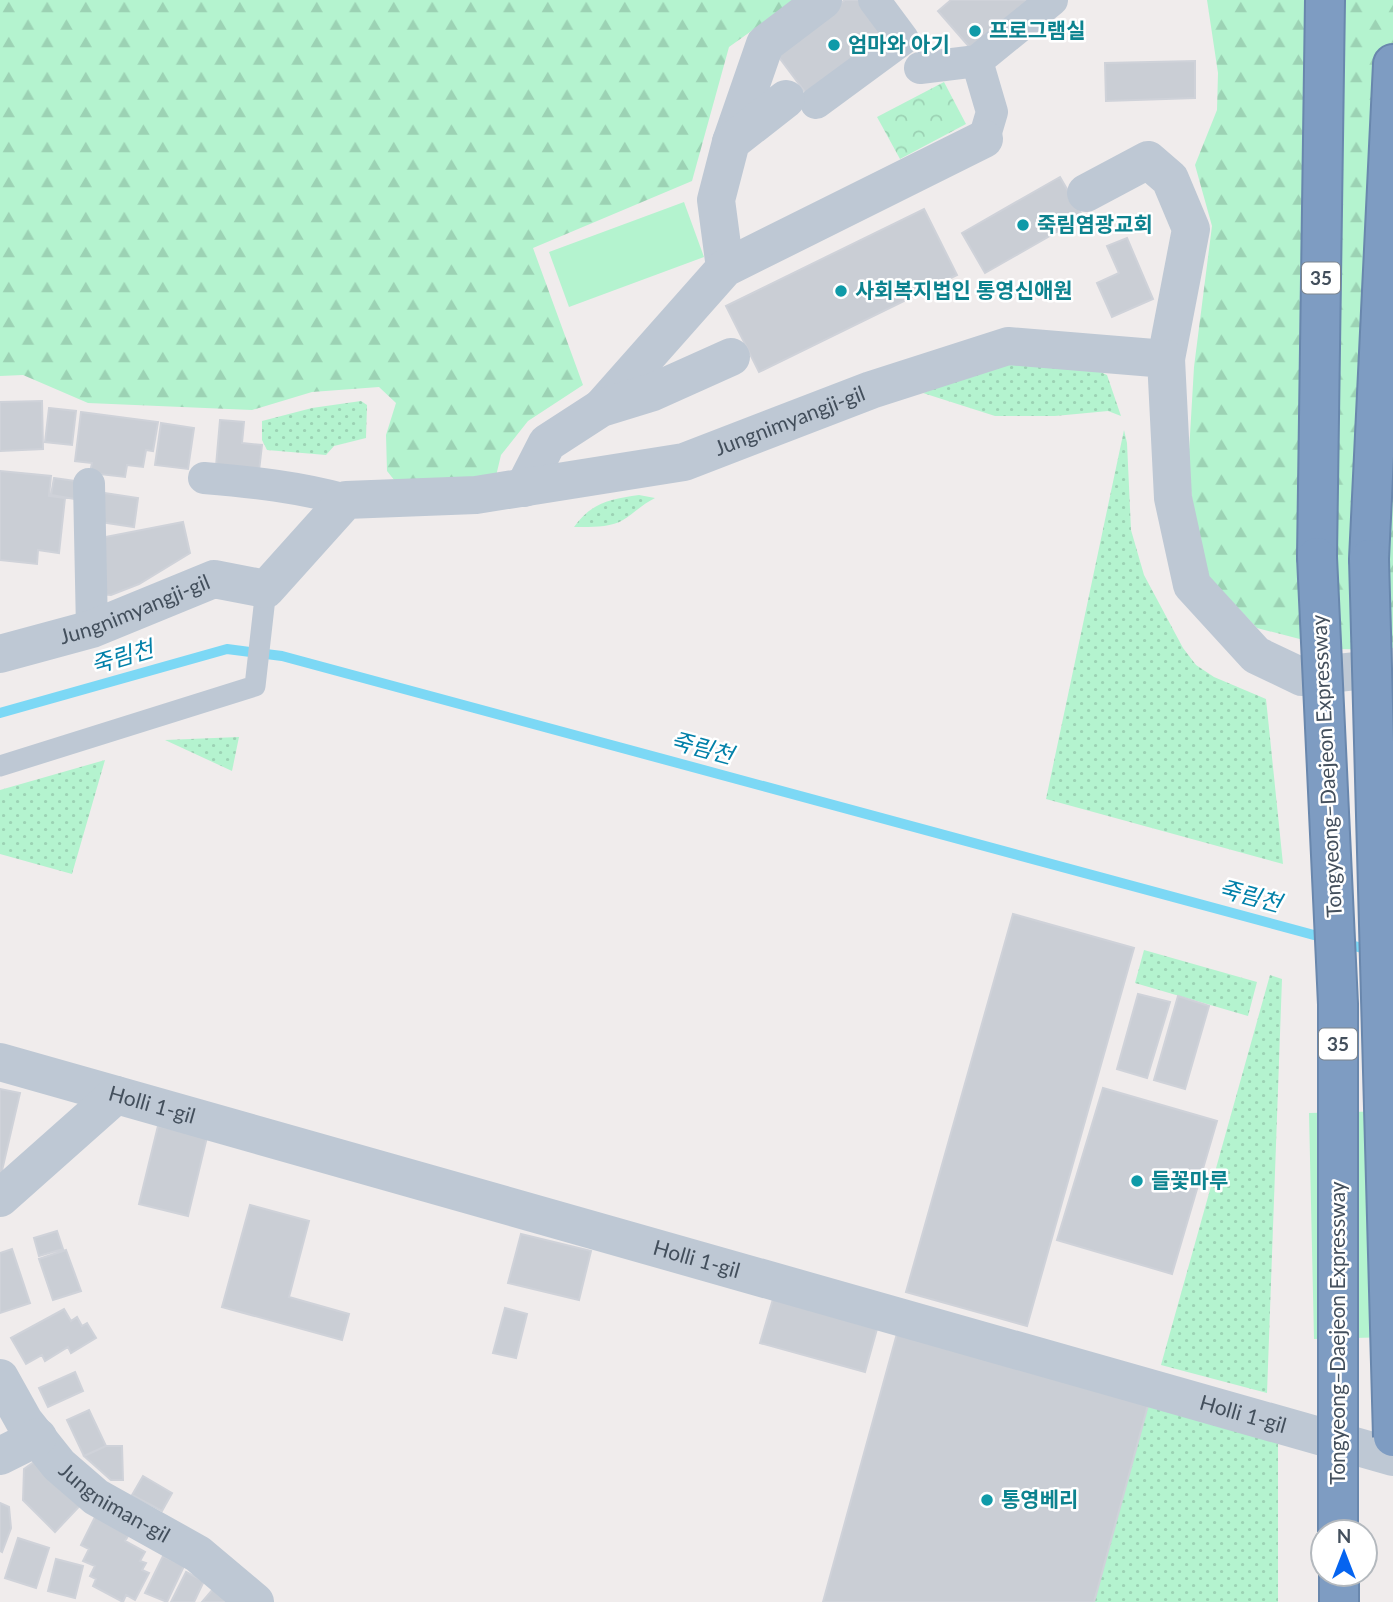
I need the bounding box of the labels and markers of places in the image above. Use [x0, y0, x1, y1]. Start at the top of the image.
place label: 프로그램실 [989, 17, 1086, 42]
marker: 프로그램실 [967, 23, 983, 39]
place label: 엄마와 아기 [848, 31, 950, 56]
marker: 엄마와 아기 [826, 37, 842, 53]
place label: 죽림염광교회 [1037, 211, 1153, 236]
marker: 죽림염광교회 [1015, 217, 1031, 233]
place label: 사회복지법인 통영신애원 [855, 277, 1073, 302]
marker: 사회복지법인 통영신애원 [833, 283, 849, 299]
place label: 들꽃마루 [1151, 1167, 1228, 1192]
marker: 들꽃마루 [1129, 1173, 1145, 1189]
place label: 통영베리 [1001, 1486, 1078, 1511]
marker: 통영베리 [979, 1492, 995, 1508]

